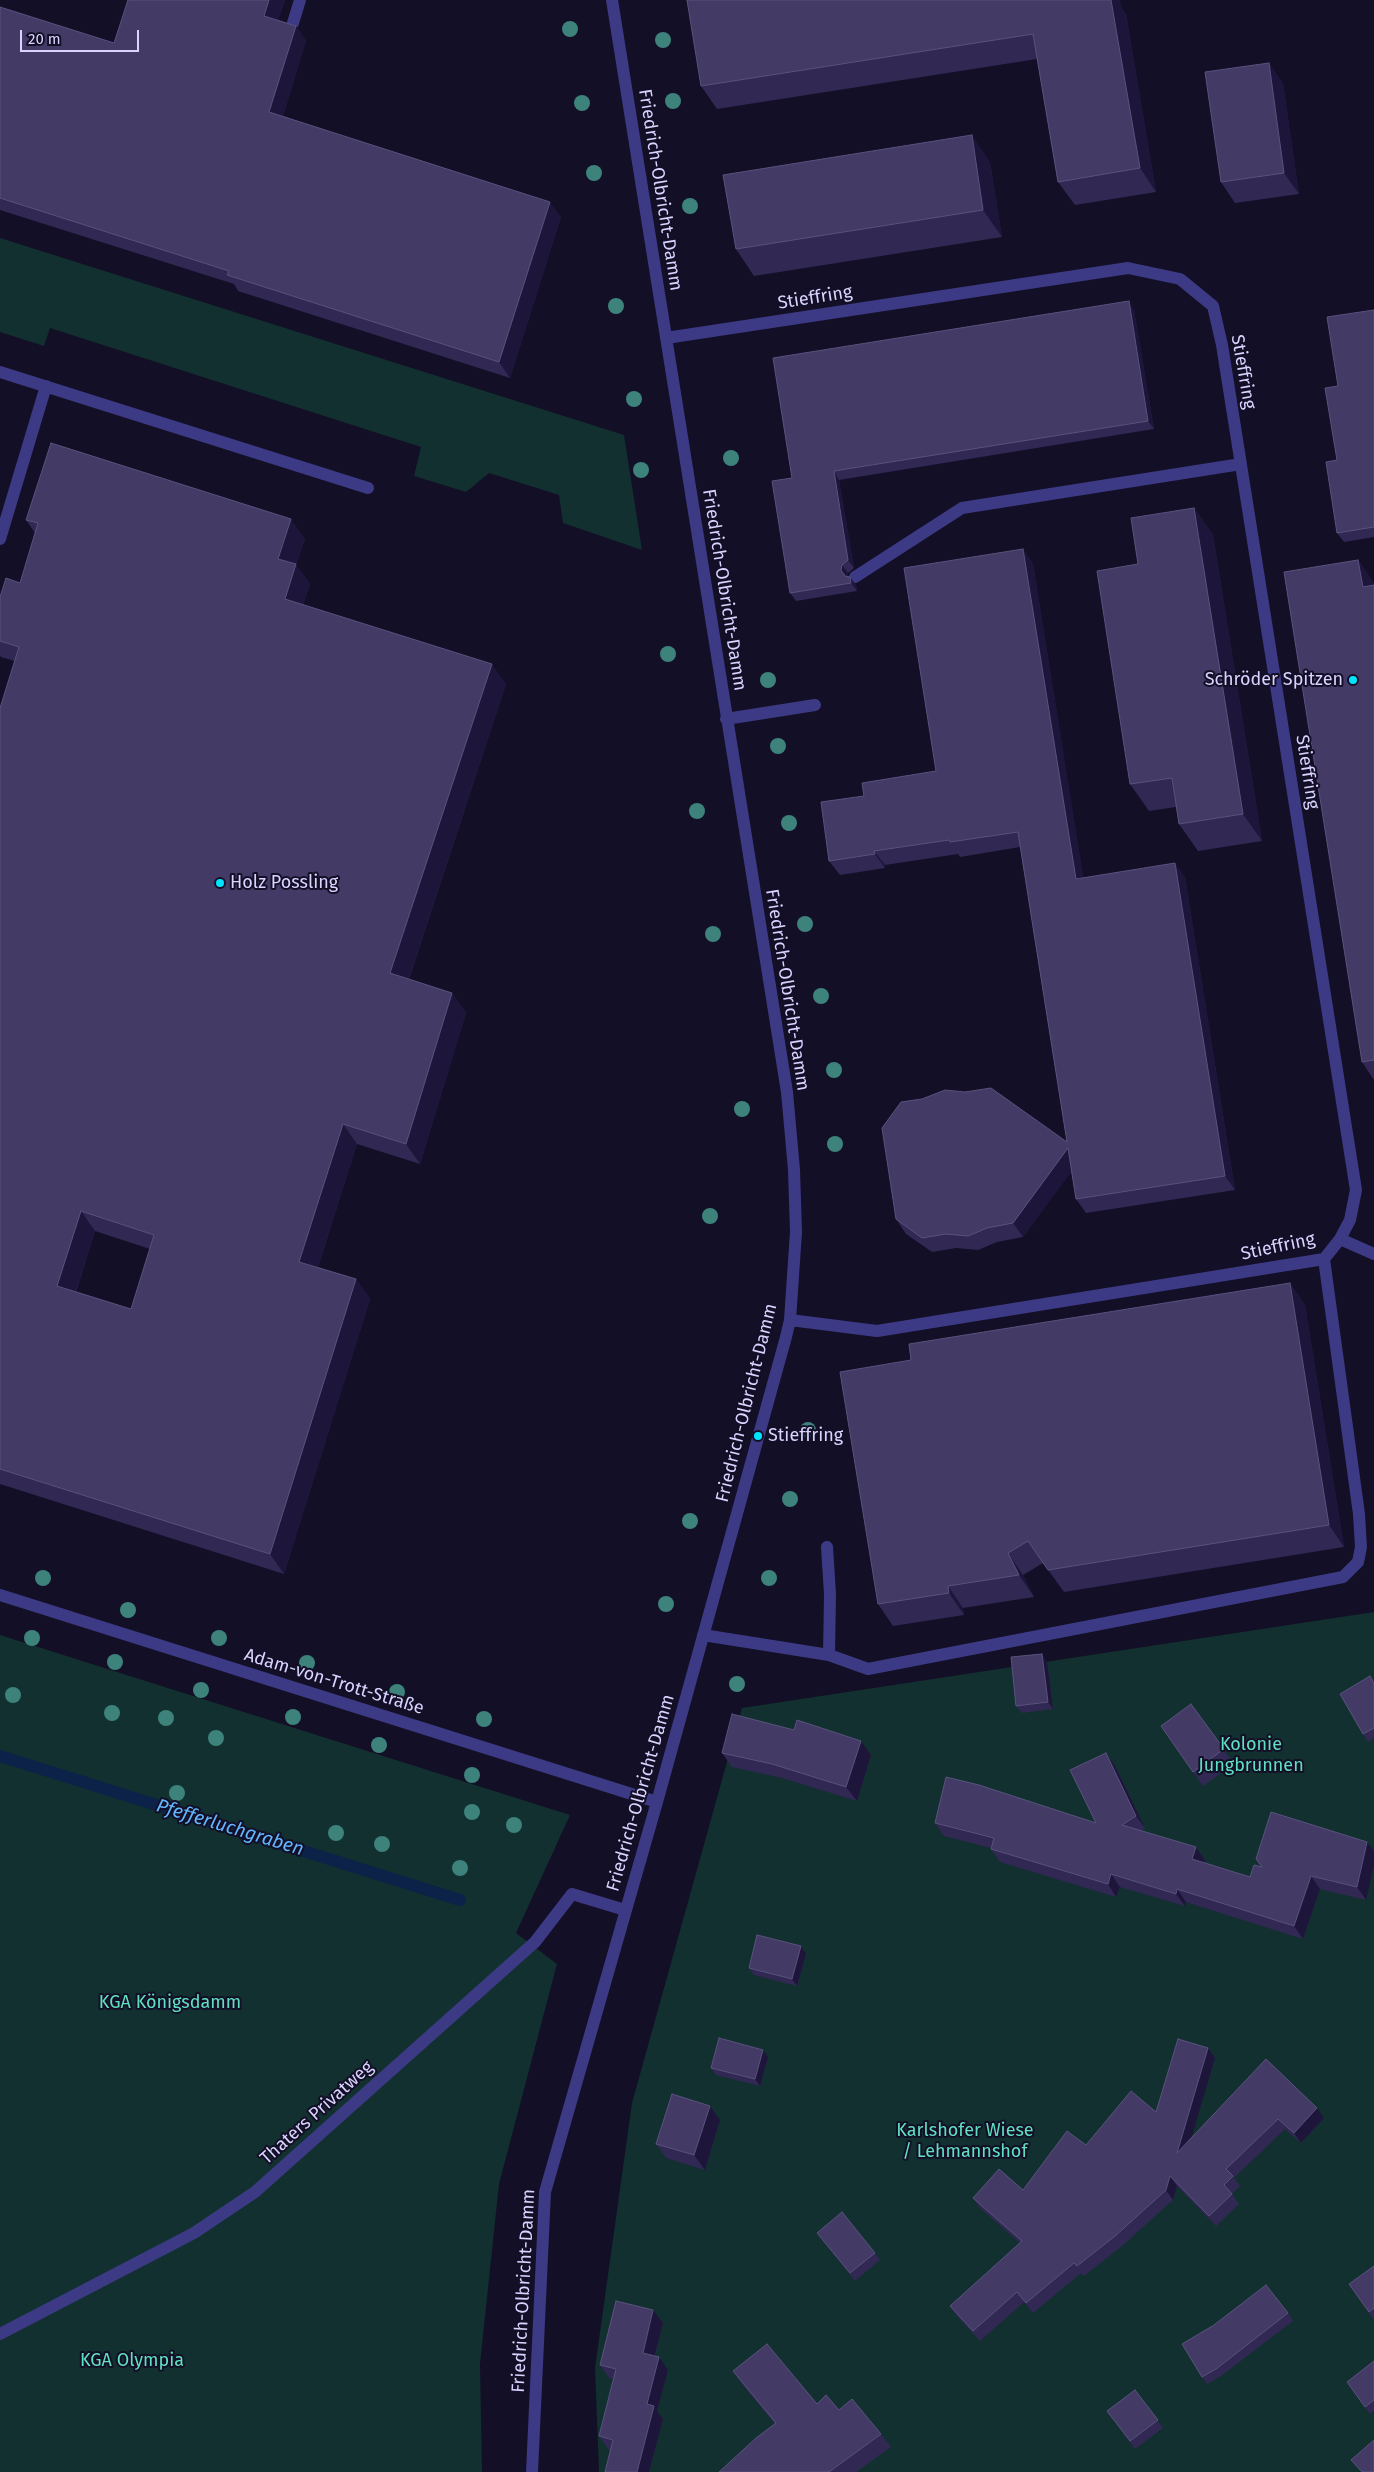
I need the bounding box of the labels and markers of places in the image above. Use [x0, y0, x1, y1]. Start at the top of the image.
place label: Schröder Spitzen [1205, 669, 1343, 691]
marker: Schröder Spitzen [1347, 674, 1359, 686]
place label: Holz Possling [230, 872, 338, 894]
marker: Holz Possling [214, 877, 226, 889]
place label: Stieffring [768, 1425, 843, 1447]
marker: Stieffring [752, 1430, 764, 1442]

